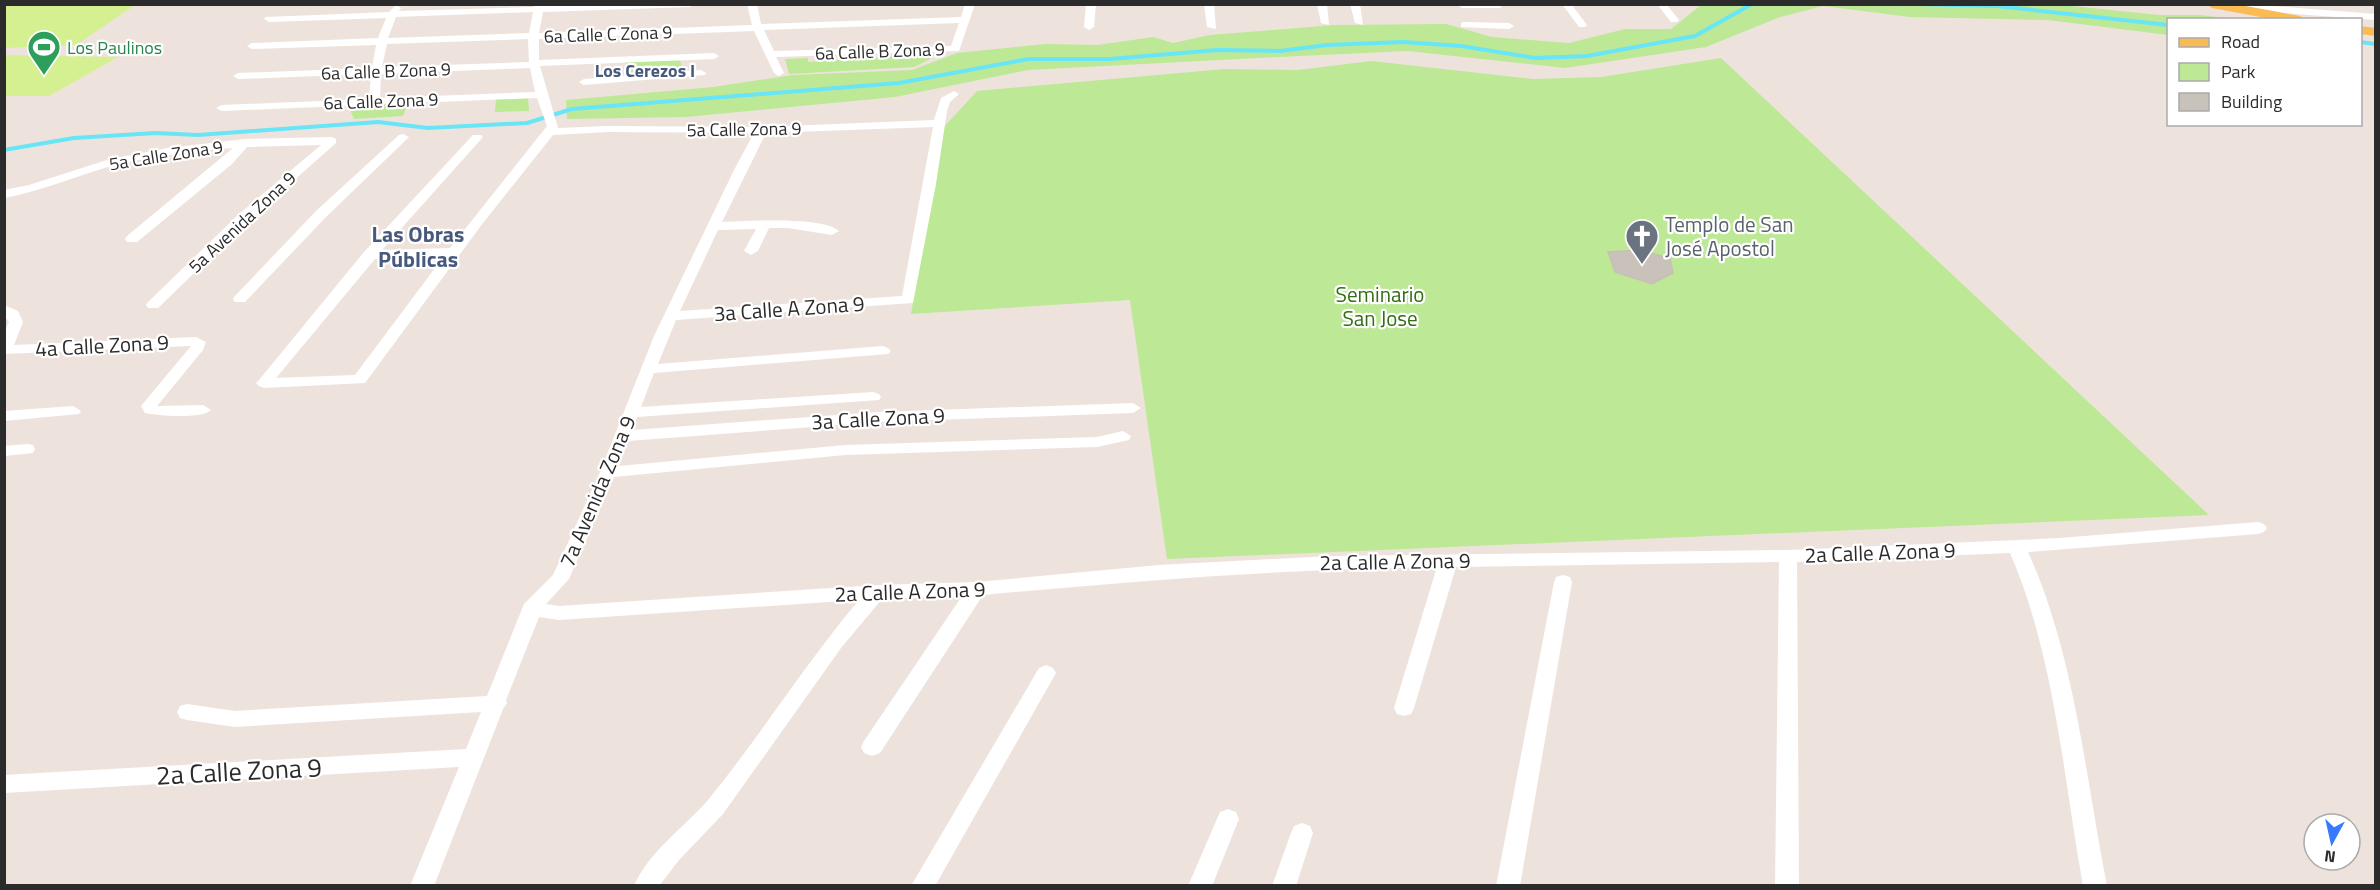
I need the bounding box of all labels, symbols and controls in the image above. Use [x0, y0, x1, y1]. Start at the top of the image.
street label: 6a Calle C Zona 9 [543, 18, 673, 50]
legend [2167, 18, 2362, 126]
text: Road [2221, 28, 2260, 55]
sports icon: Los Paulinos [26, 29, 62, 76]
place label: Los Paulinos [67, 34, 162, 61]
street label: 6a Calle B Zona 9 [815, 35, 945, 67]
street label: 6a Calle B Zona 9 [321, 55, 451, 87]
district label: Los Cerezos I [595, 57, 695, 84]
text: Park [2221, 58, 2256, 85]
street label: 6a Calle Zona 9 [323, 86, 439, 116]
text: Building [2221, 88, 2282, 115]
street label: 5a Calle Zona 9 [686, 114, 802, 144]
street label: 5a Calle Zona 9 [107, 133, 225, 177]
street label: 5a Avenida Zona 9 [182, 165, 302, 279]
place label: Templo de San José Apostol [1665, 208, 1793, 264]
district label: Las Obras Públicas [372, 217, 464, 276]
church icon: Templo de San José Apostol [1624, 218, 1660, 265]
park label: Seminario San Jose [1336, 278, 1424, 334]
street label: 3a Calle A Zona 9 [712, 287, 866, 329]
street label: 4a Calle Zona 9 [34, 326, 170, 364]
street label: 3a Calle Zona 9 [810, 399, 946, 437]
street label: 7a Avenida Zona 9 [551, 410, 643, 572]
street label: 2a Calle A Zona 9 [1804, 533, 1956, 571]
street label: 2a Calle A Zona 9 [1319, 544, 1471, 578]
street label: 2a Calle A Zona 9 [834, 572, 986, 610]
street label: 2a Calle Zona 9 [155, 747, 323, 795]
north arrow [2302, 812, 2362, 872]
text: N [2323, 844, 2337, 870]

